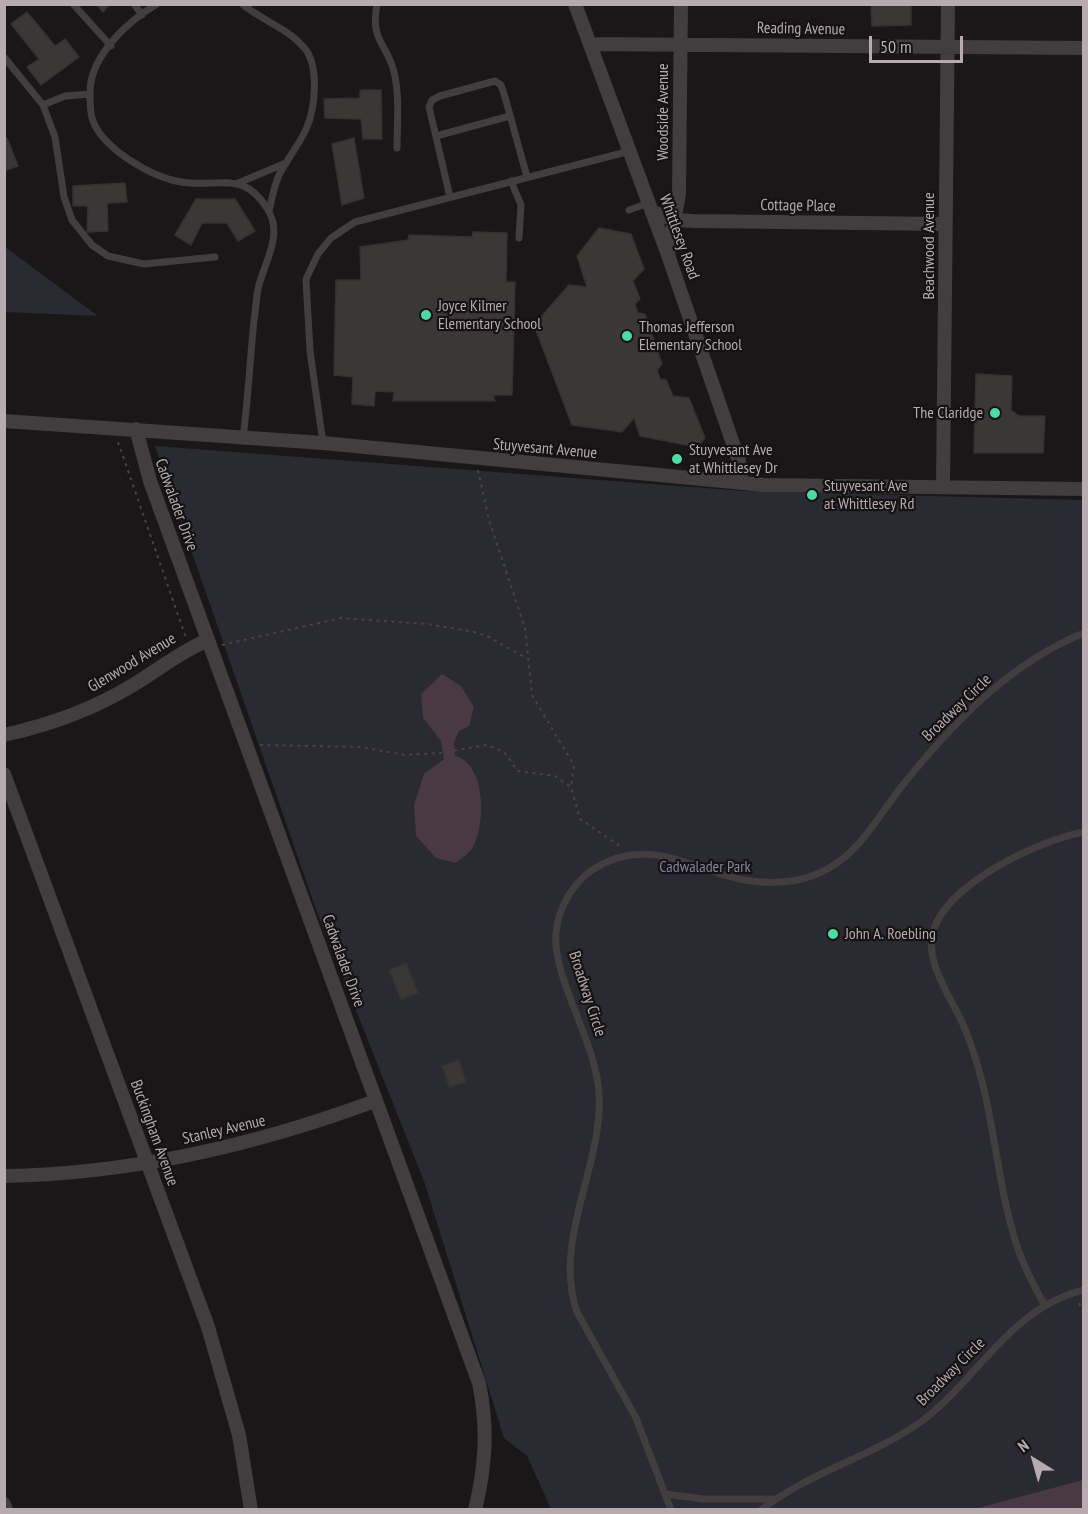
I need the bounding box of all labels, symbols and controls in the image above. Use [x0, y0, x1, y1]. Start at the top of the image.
street label: Reading Avenue [757, 19, 845, 39]
scale bar [872, 24, 966, 62]
text: 50 m [880, 35, 912, 58]
street label: Woodside Avenue [653, 63, 673, 161]
street label: Whittlesey Road [655, 192, 703, 282]
street label: Beachwood Avenue [919, 192, 939, 300]
street label: Cottage Place [760, 196, 836, 216]
place label: Joyce Kilmer Elementary School [438, 296, 541, 334]
marker: Joyce Kilmer Elementary School [419, 308, 433, 322]
place label: Thomas Jefferson Elementary School [639, 317, 742, 355]
marker: Thomas Jefferson Elementary School [620, 329, 634, 343]
place label: The Claridge [913, 403, 983, 423]
marker: The Claridge [988, 406, 1002, 420]
street label: Stuyvesant Avenue [492, 435, 598, 463]
place label: Stuyvesant Ave at Whittlesey Dr [689, 440, 778, 478]
marker: Stuyvesant Ave at Whittlesey Dr [670, 452, 684, 466]
street label: Cadwalader Drive [150, 456, 202, 554]
place label: Stuyvesant Ave at Whittlesey Rd [824, 476, 914, 514]
marker: Stuyvesant Ave at Whittlesey Rd [805, 488, 819, 502]
street label: Glenwood Avenue [85, 629, 179, 697]
street label: Broadway Circle [918, 670, 996, 746]
park label: Cadwalader Park [659, 857, 751, 877]
street label: Cadwalader Drive [317, 912, 369, 1010]
place label: John A. Roebling [845, 924, 936, 944]
marker: John A. Roebling [826, 927, 840, 941]
street label: Broadway Circle [564, 949, 610, 1039]
street label: Buckingham Avenue [126, 1077, 182, 1189]
street label: Stanley Avenue [181, 1111, 267, 1149]
street label: Broadway Circle [913, 1334, 989, 1410]
north arrow [1004, 1430, 1064, 1490]
text: N [1014, 1435, 1033, 1456]

